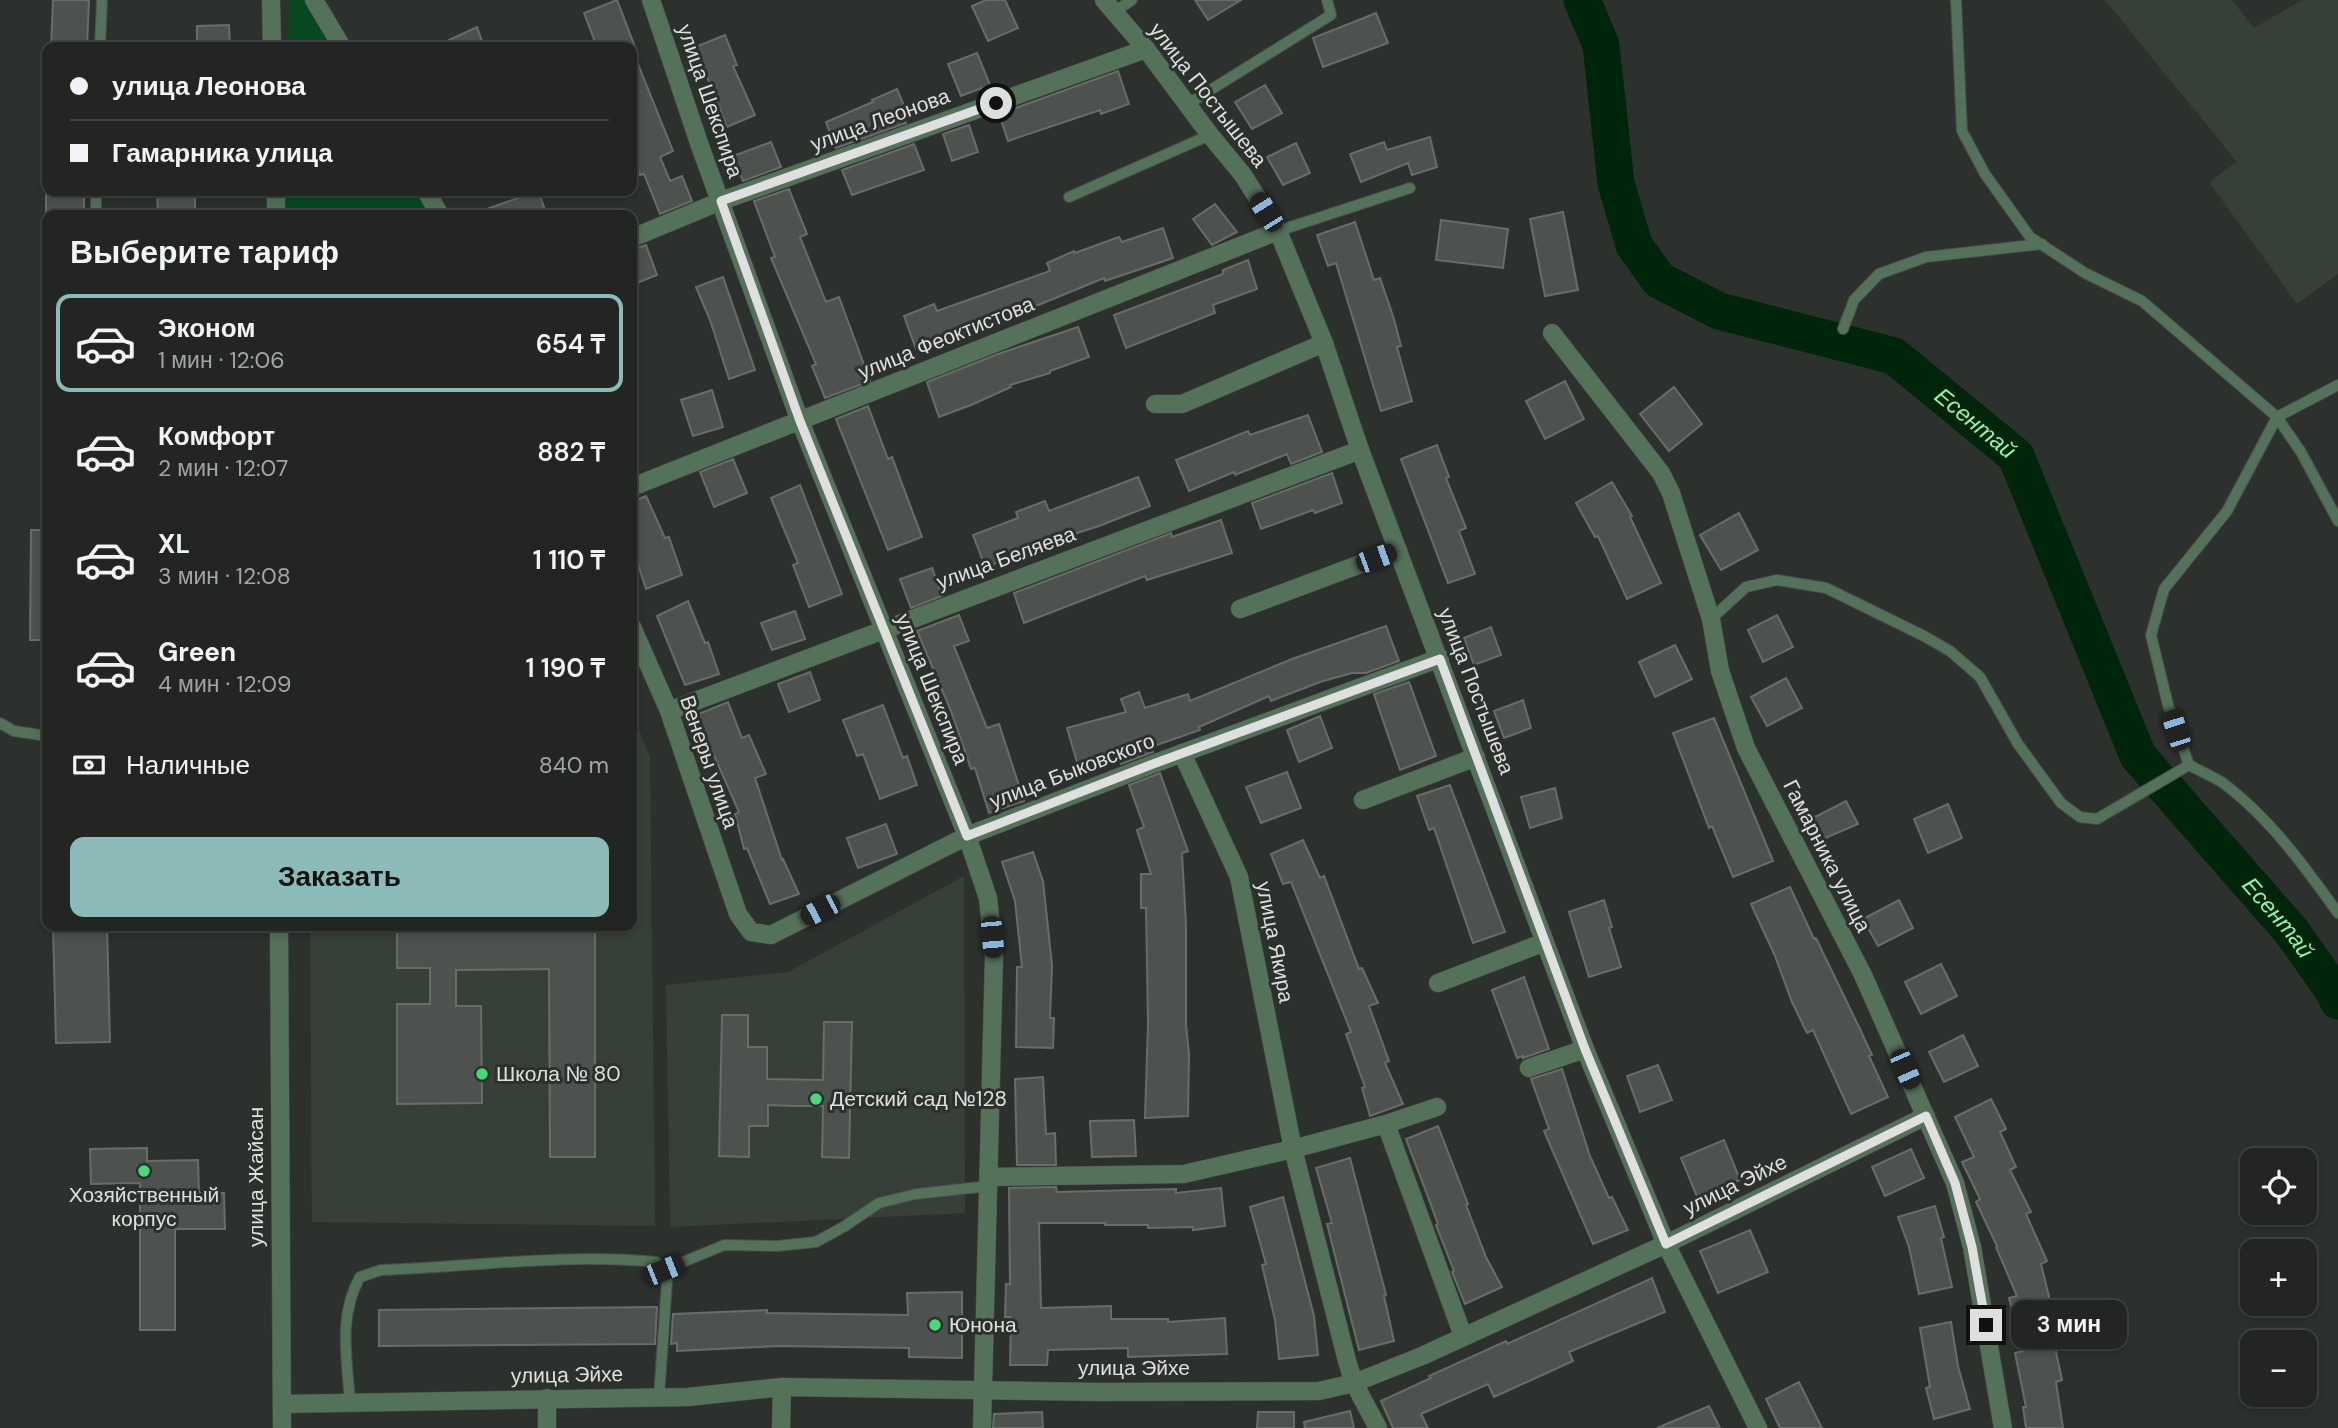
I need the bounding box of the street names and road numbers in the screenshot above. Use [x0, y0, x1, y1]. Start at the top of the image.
street label: улица Постышева [1143, 17, 1274, 173]
street label: улица Шекспира [671, 20, 749, 182]
street label: улица Леонова [806, 82, 954, 158]
street label: улица Феоктистова [854, 290, 1038, 386]
street label: улица Беляева [933, 520, 1080, 596]
street label: улица Постышева [1431, 604, 1521, 779]
street label: улица Шекспира [889, 609, 975, 769]
street label: Венеры улица [673, 692, 745, 833]
street label: улица Быковского [985, 727, 1159, 815]
street label: Гамарника улица [1776, 775, 1878, 937]
street label: улица Якира [1250, 879, 1301, 1005]
street label: улица Жайсан [242, 1107, 270, 1247]
street label: улица Эйхе [1678, 1148, 1792, 1222]
street label: улица Эйхе [1078, 1354, 1190, 1382]
street label: улица Эйхе [511, 1360, 623, 1390]

